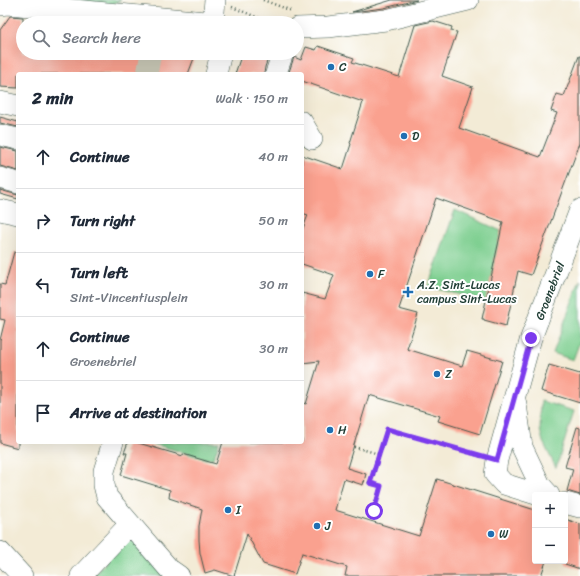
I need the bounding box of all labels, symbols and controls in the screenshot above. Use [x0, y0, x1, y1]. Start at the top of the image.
search box [16, 16, 304, 60]
text: Search here [62, 25, 141, 51]
icon: search [30, 27, 52, 49]
place label: C [339, 56, 347, 78]
marker: C [326, 62, 336, 72]
text: 2 min [32, 83, 73, 113]
text: Walk · 150 m [215, 87, 288, 110]
place label: D [412, 125, 420, 147]
marker: D [399, 131, 409, 141]
text: Continue [70, 144, 130, 170]
text: 40 m [258, 145, 288, 168]
icon: ahead [32, 146, 54, 168]
text: Turn right [70, 208, 135, 234]
text: 50 m [258, 209, 288, 232]
icon: right [32, 210, 54, 232]
street label: Groenebriel [529, 258, 571, 323]
text: Turn left [70, 260, 128, 286]
place label: F [378, 263, 385, 285]
marker: F [365, 269, 375, 279]
text: 30 m [259, 273, 288, 296]
icon: left [32, 274, 54, 296]
place label: A.Z. Sint-Lucas campus Sint-Lucas [416, 274, 517, 310]
text: Sint-Vincentiusplein [70, 286, 188, 309]
marker: A.Z. Sint-Lucas campus Sint-Lucas [402, 286, 414, 298]
text: Continue [70, 324, 130, 350]
route end [522, 329, 540, 347]
text: 30 m [259, 337, 288, 360]
icon: ahead [32, 338, 54, 360]
text: Groenebriel [70, 350, 136, 373]
place label: Z [445, 363, 453, 385]
marker: Z [432, 369, 442, 379]
text: Arrive at destination [70, 400, 207, 426]
icon: arrive [32, 402, 54, 424]
place label: H [338, 419, 347, 441]
marker: H [325, 425, 335, 435]
map controls [532, 492, 568, 564]
button: + [532, 492, 568, 528]
place label: I [235, 499, 242, 521]
route start [365, 502, 383, 520]
marker: I [223, 505, 233, 515]
place label: J [324, 515, 331, 537]
marker: J [312, 521, 322, 531]
place label: W [499, 523, 509, 545]
button: − [532, 528, 568, 564]
marker: W [486, 529, 496, 539]

